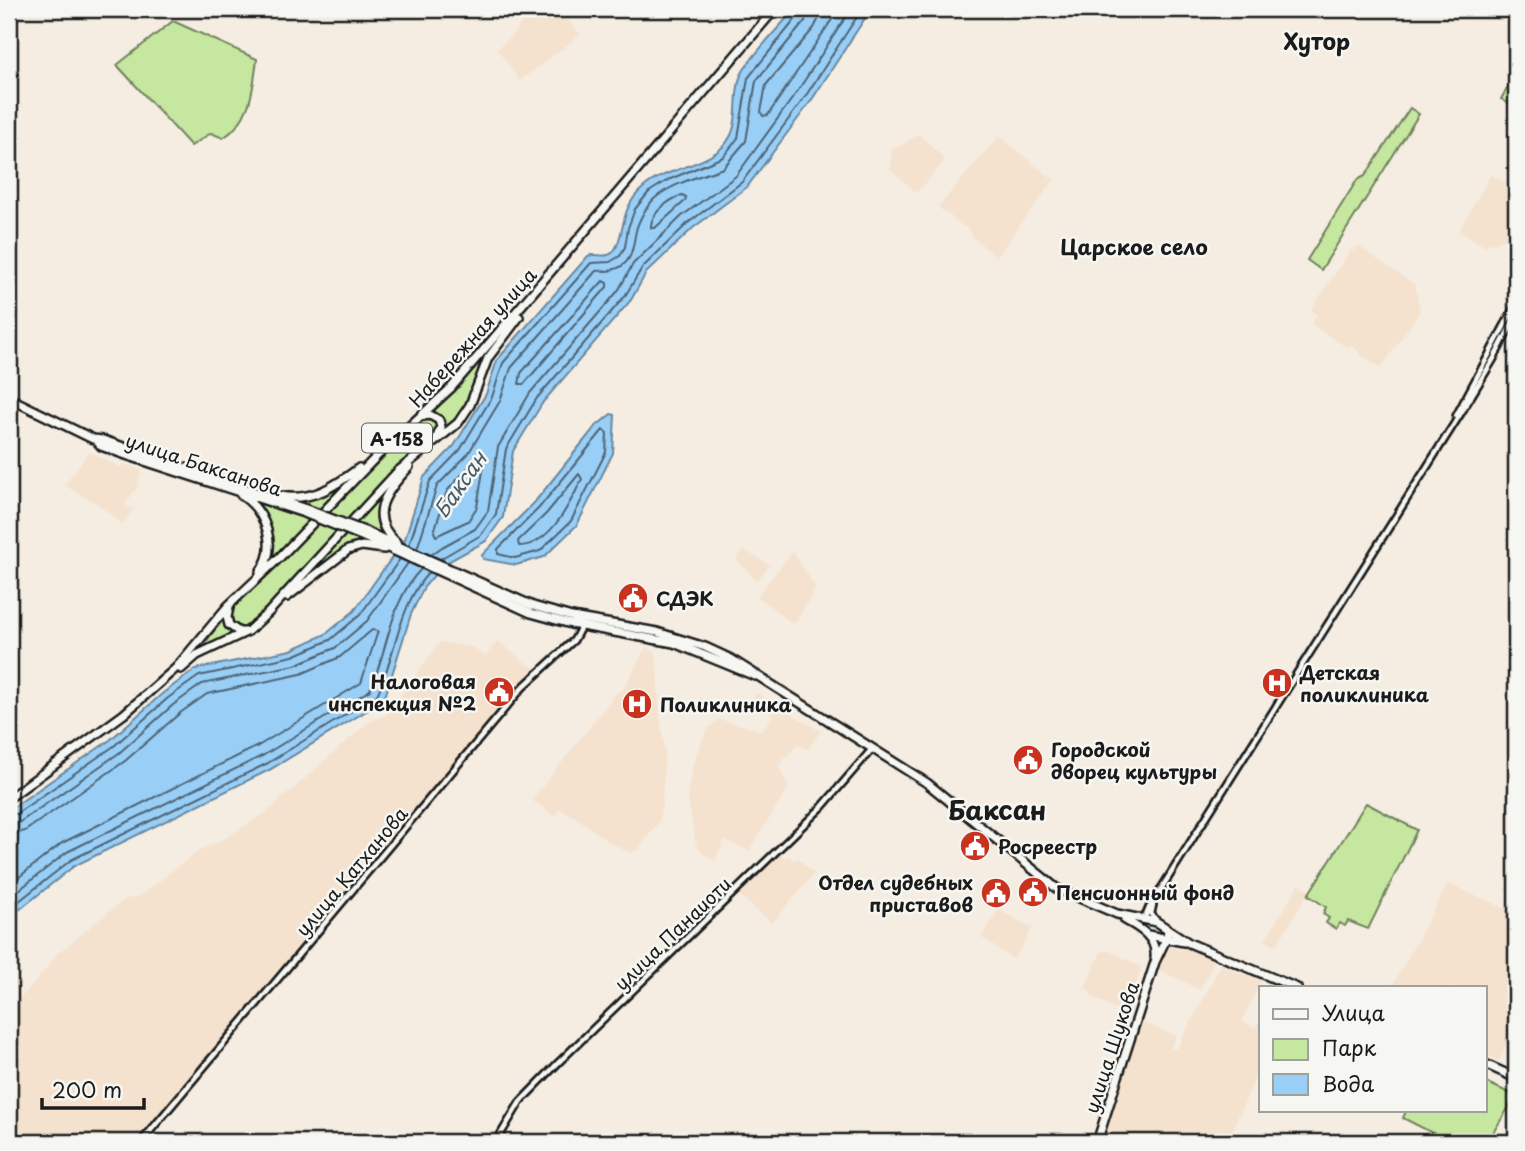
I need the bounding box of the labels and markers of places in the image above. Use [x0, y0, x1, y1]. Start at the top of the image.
public building icon: СДЭК [616, 581, 650, 615]
place label: СДЭК [656, 584, 713, 612]
place label: Детская поликлиника [1299, 658, 1429, 708]
hospital icon: Детская поликлиника [1260, 666, 1294, 700]
place label: Налоговая инспекция №2 [328, 667, 476, 717]
public building icon: Налоговая инспекция №2 [482, 675, 516, 709]
hospital icon: Поликлиника [620, 687, 654, 721]
place label: Поликлиника [660, 690, 792, 718]
place label: Городской дворец культуры [1051, 735, 1217, 785]
public building icon: Городской дворец культуры [1011, 743, 1045, 777]
public building icon: Росреестр [958, 829, 992, 863]
place label: Росреестр [998, 832, 1097, 860]
place label: Отдел судебных приставов [818, 868, 973, 918]
public building icon: Пенсионный фонд [1016, 875, 1050, 909]
public building icon: Отдел судебных приставов [979, 876, 1013, 910]
place label: Пенсионный фонд [1056, 878, 1234, 906]

